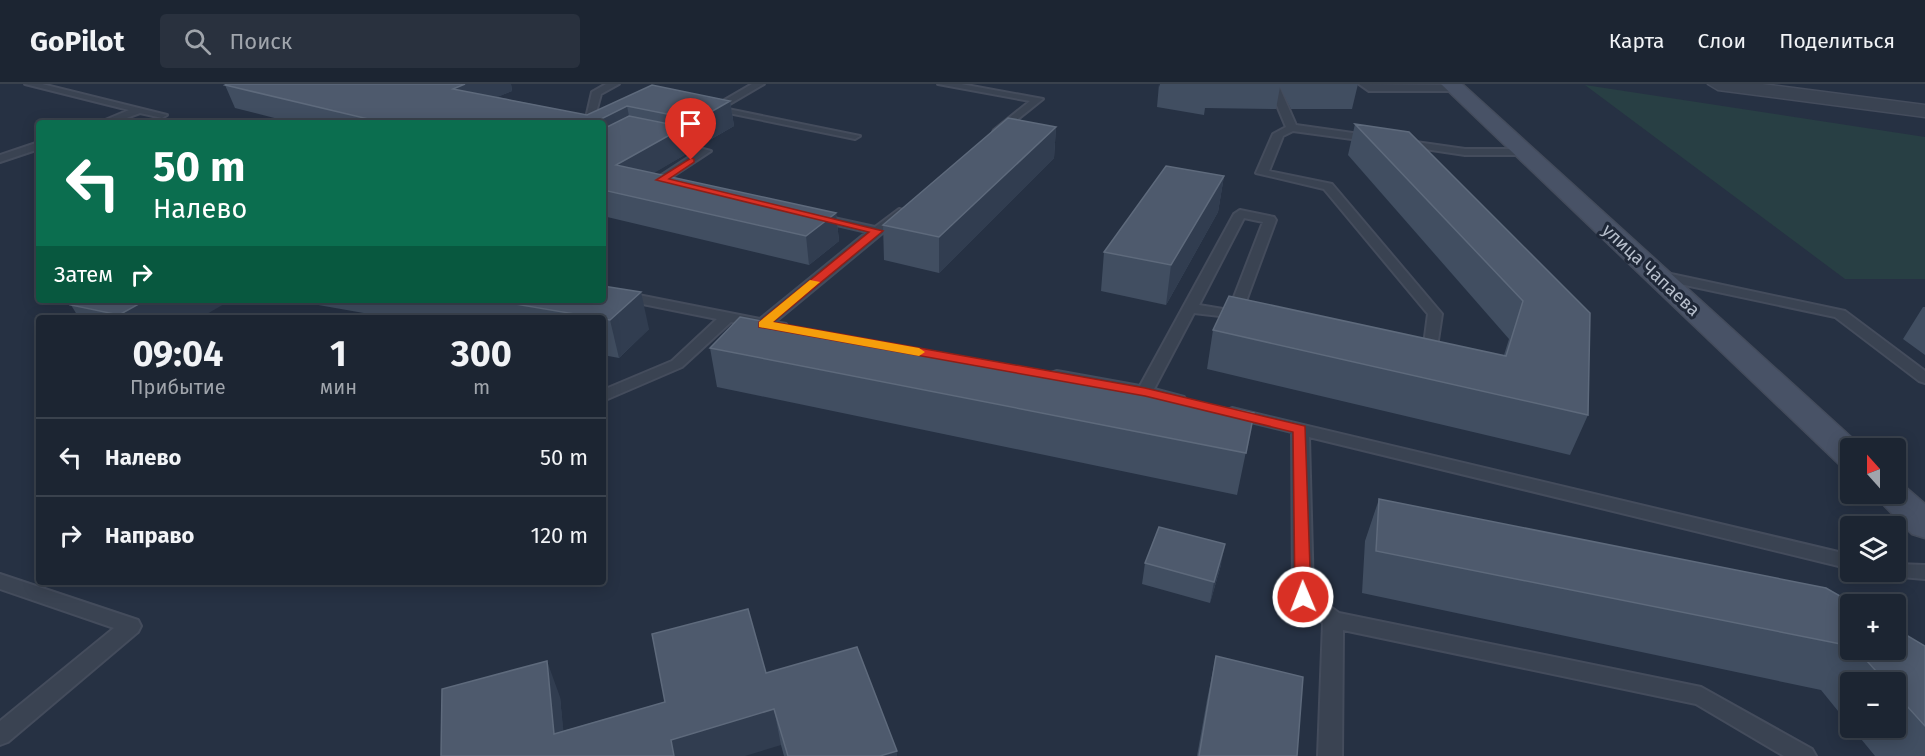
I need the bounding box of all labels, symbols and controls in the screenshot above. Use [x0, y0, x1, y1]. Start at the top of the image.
search box [160, 14, 580, 68]
text: GoPilot [30, 25, 124, 58]
icon: search [181, 25, 214, 58]
text: Поиск [229, 28, 292, 55]
text: Карта [1609, 28, 1665, 54]
text: Слои [1698, 28, 1746, 54]
text: Поделиться [1779, 28, 1895, 54]
pin [665, 98, 716, 160]
icon: arrive [674, 107, 707, 140]
text: 50 m [153, 142, 246, 192]
icon: left [54, 144, 132, 222]
text: Налево [153, 193, 247, 225]
street label: улица Чапаева [1598, 219, 1704, 321]
icon: right [125, 258, 158, 291]
text: Затем [54, 261, 113, 288]
text: 09:04 [132, 332, 223, 376]
text: 1 [330, 332, 347, 376]
text: 300 [451, 332, 512, 376]
text: Прибытие [130, 375, 226, 399]
text: мин [320, 375, 357, 399]
text: m [473, 375, 490, 399]
north arrow [1840, 438, 1906, 504]
map controls [1840, 438, 1906, 738]
icon: left [54, 441, 87, 474]
text: Налево [105, 444, 181, 471]
text: 50 m [540, 444, 588, 471]
button: layers [1840, 516, 1906, 582]
icon: right [54, 519, 87, 552]
text: Направо [105, 522, 194, 549]
text: 120 m [531, 522, 588, 549]
position arrow [1271, 565, 1335, 629]
button: + [1840, 594, 1906, 660]
button: − [1840, 672, 1906, 738]

